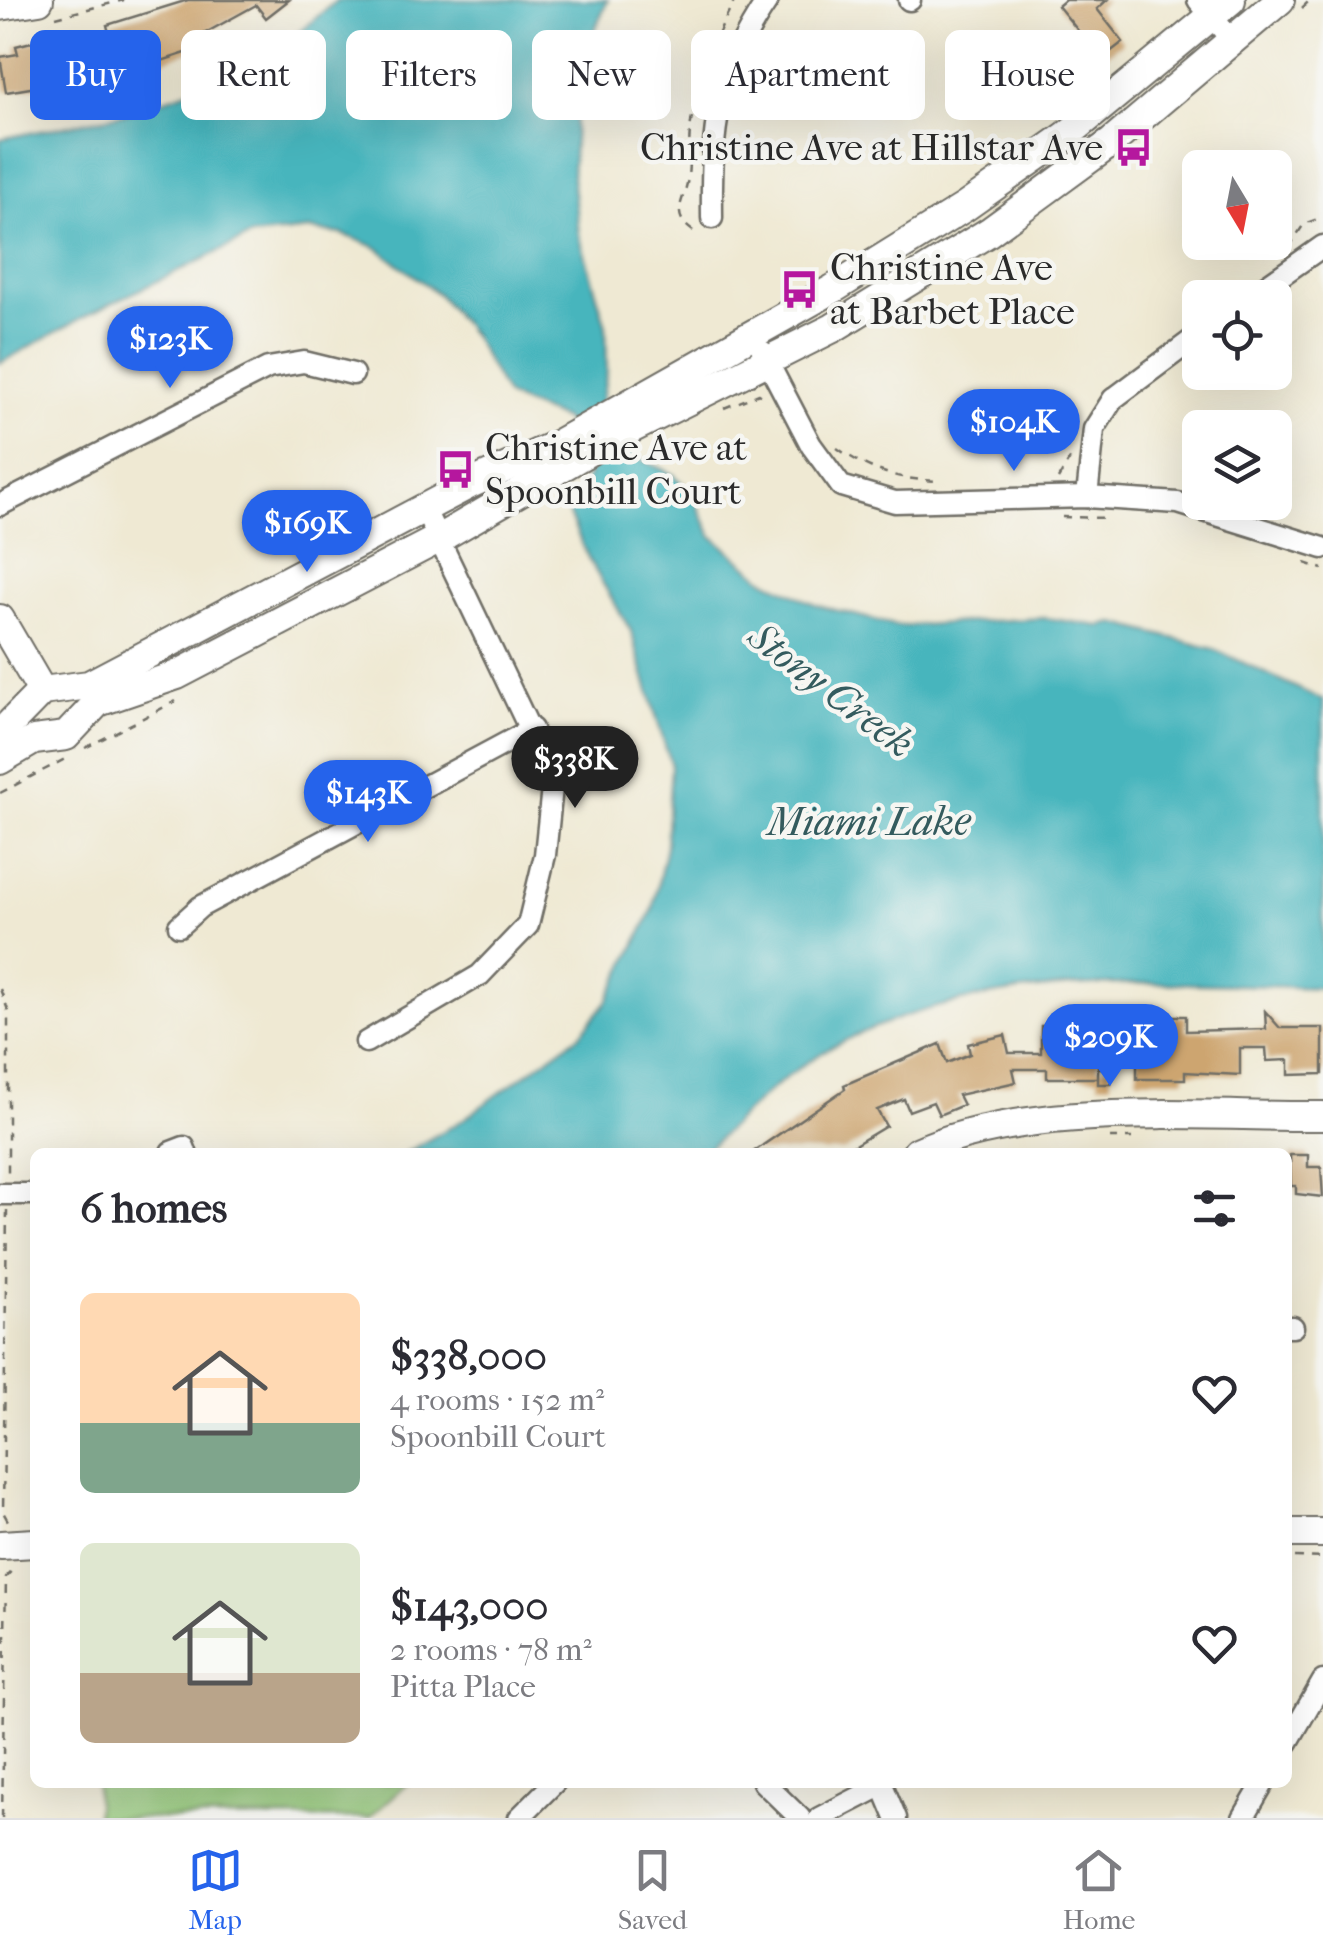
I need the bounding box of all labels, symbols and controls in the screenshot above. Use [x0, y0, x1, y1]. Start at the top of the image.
chip: Buy [30, 30, 161, 120]
chip: Rent [181, 30, 326, 120]
chip: Filters [346, 30, 512, 120]
chip: New [532, 30, 671, 120]
chip: Apartment [691, 30, 925, 120]
chip: House [945, 30, 1110, 120]
place label: Christine Ave at Hillstar Ave [640, 125, 1103, 170]
bus stop icon: Christine Ave at Hillstar Ave [1112, 126, 1154, 168]
north arrow [1182, 150, 1292, 260]
map controls [1182, 150, 1292, 520]
place label: Christine Ave at Barbet Place [830, 245, 1075, 334]
bus stop icon: Christine Ave at Barbet Place [779, 268, 821, 310]
button: locate [1182, 280, 1292, 390]
pin: $123K [100, 306, 240, 391]
text: $123K [129, 320, 211, 357]
pin: $104K [944, 389, 1084, 474]
text: $104K [970, 403, 1058, 440]
button: layers [1182, 410, 1292, 520]
place label: Christine Ave at Spoonbill Court [485, 425, 748, 514]
bus stop icon: Christine Ave at Spoonbill Court [434, 448, 476, 490]
pin: $169K [237, 490, 377, 575]
text: $169K [264, 504, 350, 541]
water label: Stony Creek [739, 612, 923, 767]
pin: $338K [505, 726, 645, 811]
text: $338K [533, 740, 617, 777]
pin: $143K [298, 760, 438, 845]
text: $143K [326, 774, 410, 811]
water label: Miami Lake [765, 799, 972, 845]
pin: $209K [1040, 1004, 1180, 1089]
text: $209K [1064, 1018, 1156, 1055]
icon: filters [1187, 1181, 1242, 1236]
text: 6 homes [80, 1184, 227, 1233]
text: $338,000 [390, 1332, 547, 1381]
icon: home [160, 1333, 280, 1453]
icon: heart [1187, 1366, 1242, 1421]
text: 4 rooms · 152 m² [390, 1381, 604, 1418]
text: Spoonbill Court [390, 1418, 606, 1455]
text: $143,000 [390, 1582, 548, 1631]
icon: home [160, 1583, 280, 1703]
icon: heart [1187, 1616, 1242, 1671]
text: 2 rooms · 78 m² [390, 1631, 592, 1668]
text: Pitta Place [390, 1668, 536, 1705]
tab: Map [188, 1843, 243, 1936]
tab: Saved [618, 1843, 687, 1936]
tab: Home [1063, 1843, 1135, 1936]

